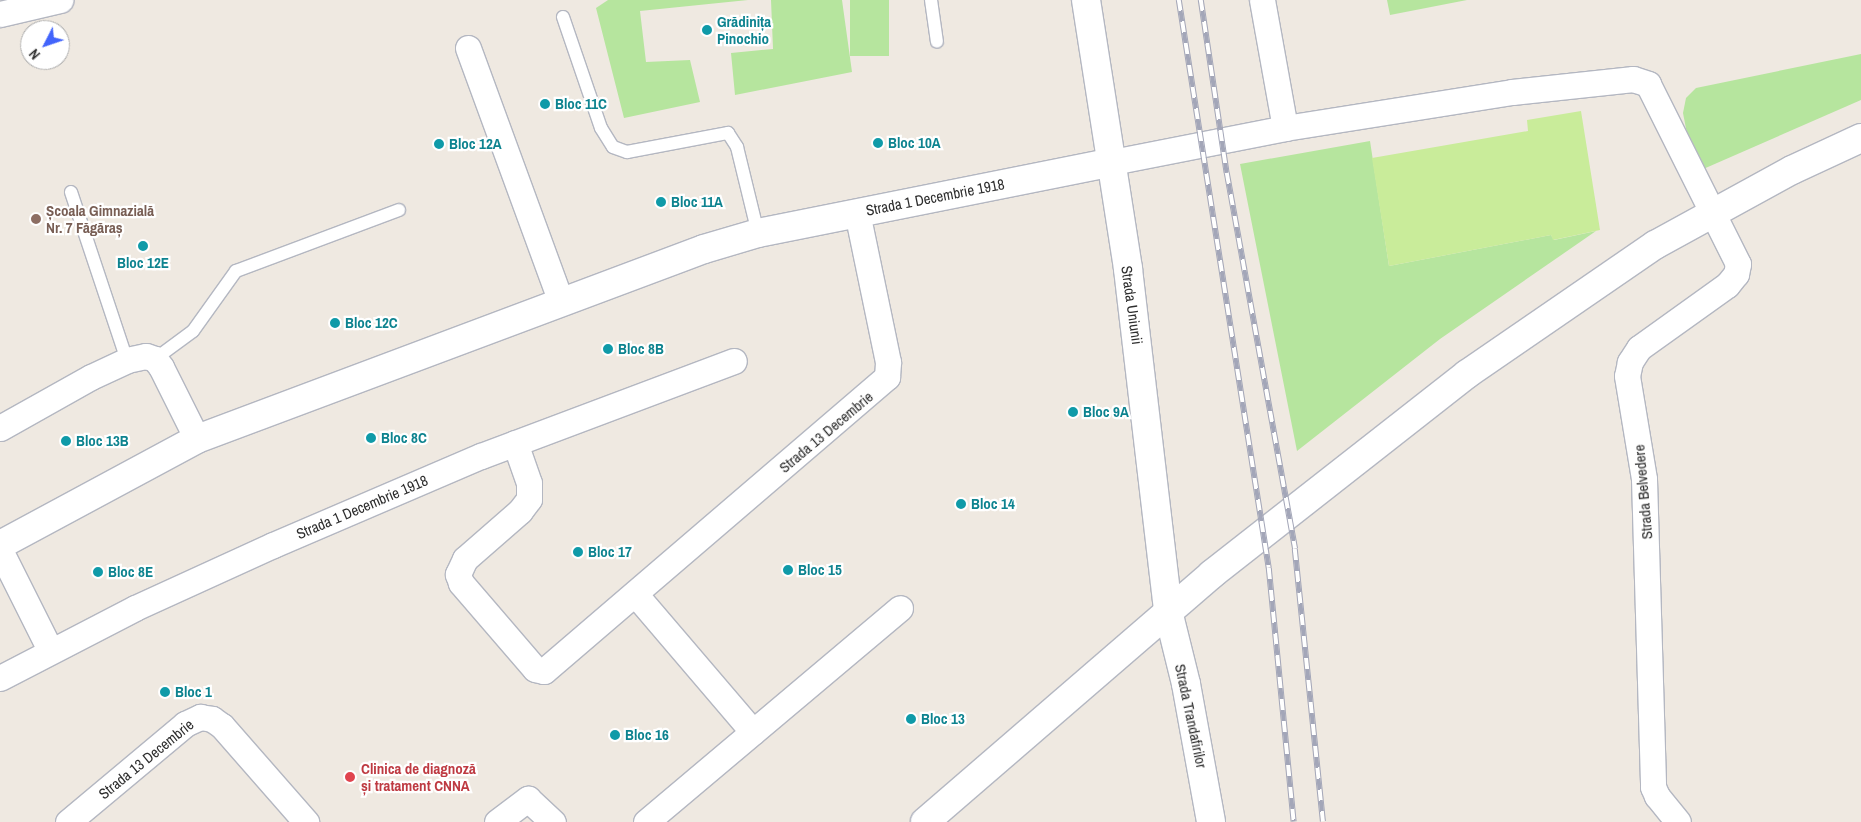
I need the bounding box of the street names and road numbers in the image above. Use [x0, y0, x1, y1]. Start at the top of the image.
street label: Strada 1 Decembrie 1918 [864, 175, 1006, 219]
street label: Strada Uniunii [1118, 264, 1146, 346]
street label: Strada 13 Decembrie [775, 388, 877, 476]
street label: Strada Belvedere [1630, 444, 1656, 540]
street label: Strada 1 Decembrie 1918 [294, 471, 430, 543]
street label: Strada Trandafirilor [1171, 662, 1211, 770]
street label: Strada 13 Decembrie [95, 715, 197, 803]

